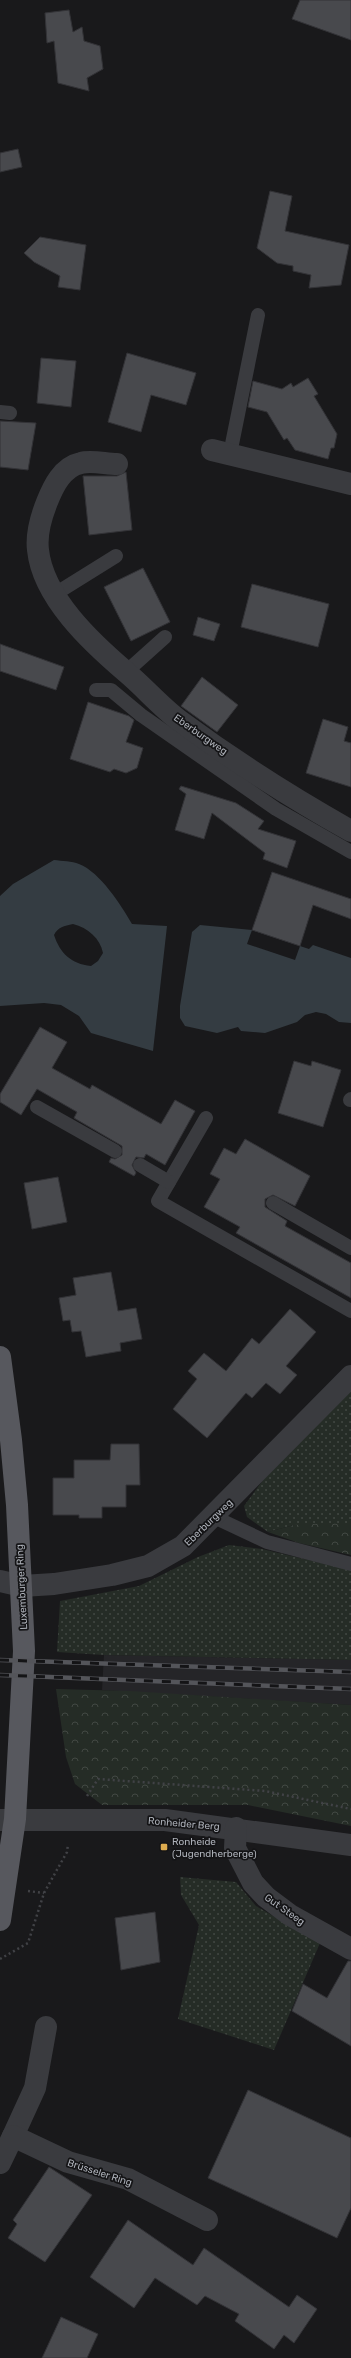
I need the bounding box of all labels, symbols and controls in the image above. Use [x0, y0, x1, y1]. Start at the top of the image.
street label: Eberburgweg [171, 712, 229, 758]
street label: Eberburgweg [182, 1497, 235, 1549]
street label: Luxemburger Ring [14, 1544, 30, 1630]
street label: Ronheider Berg [148, 1815, 220, 1833]
place label: Ronheide (Jugendherberge) [172, 1836, 257, 1860]
marker: Ronheide (Jugendherberge) [159, 1842, 169, 1852]
street label: Gut Steeg [262, 1892, 307, 1928]
street label: Brüsseler Ring [66, 2157, 134, 2189]

